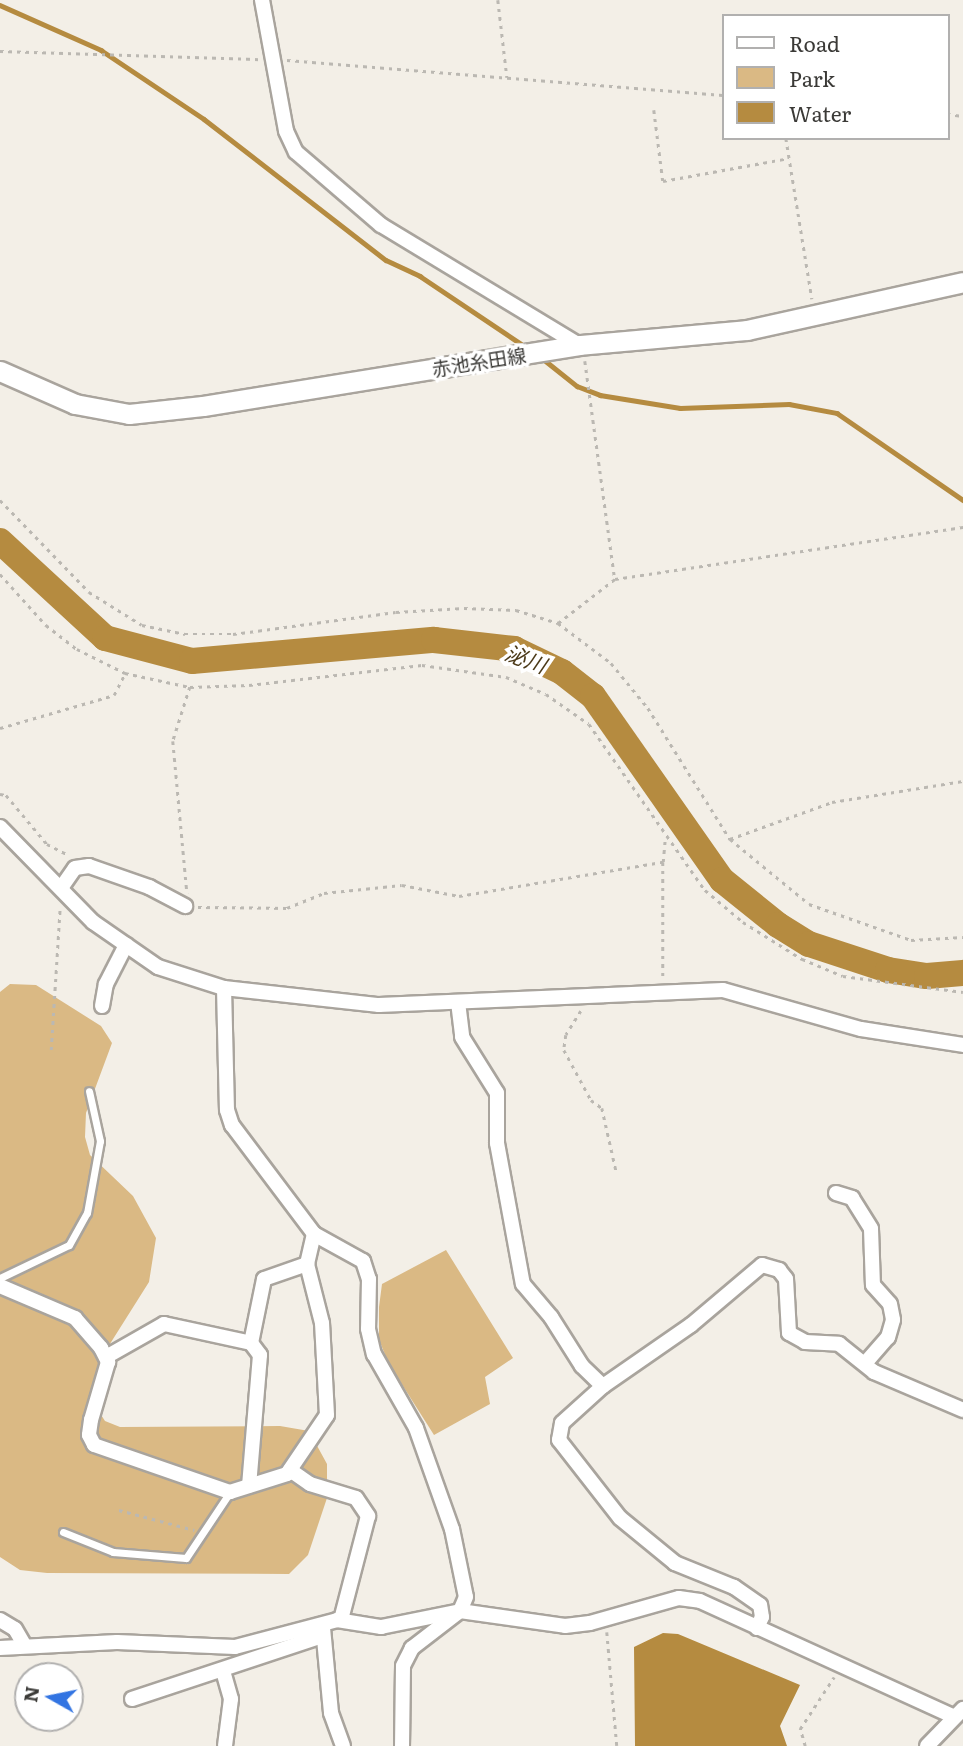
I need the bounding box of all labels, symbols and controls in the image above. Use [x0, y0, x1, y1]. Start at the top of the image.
legend [722, 14, 949, 140]
text: Road [789, 27, 840, 58]
text: Park [789, 62, 835, 93]
text: Water [789, 97, 851, 128]
street label: 赤池糸田線 [430, 343, 528, 381]
water label: 泌川 [502, 639, 550, 677]
north arrow [14, 1662, 84, 1732]
text: N [15, 1684, 45, 1704]

